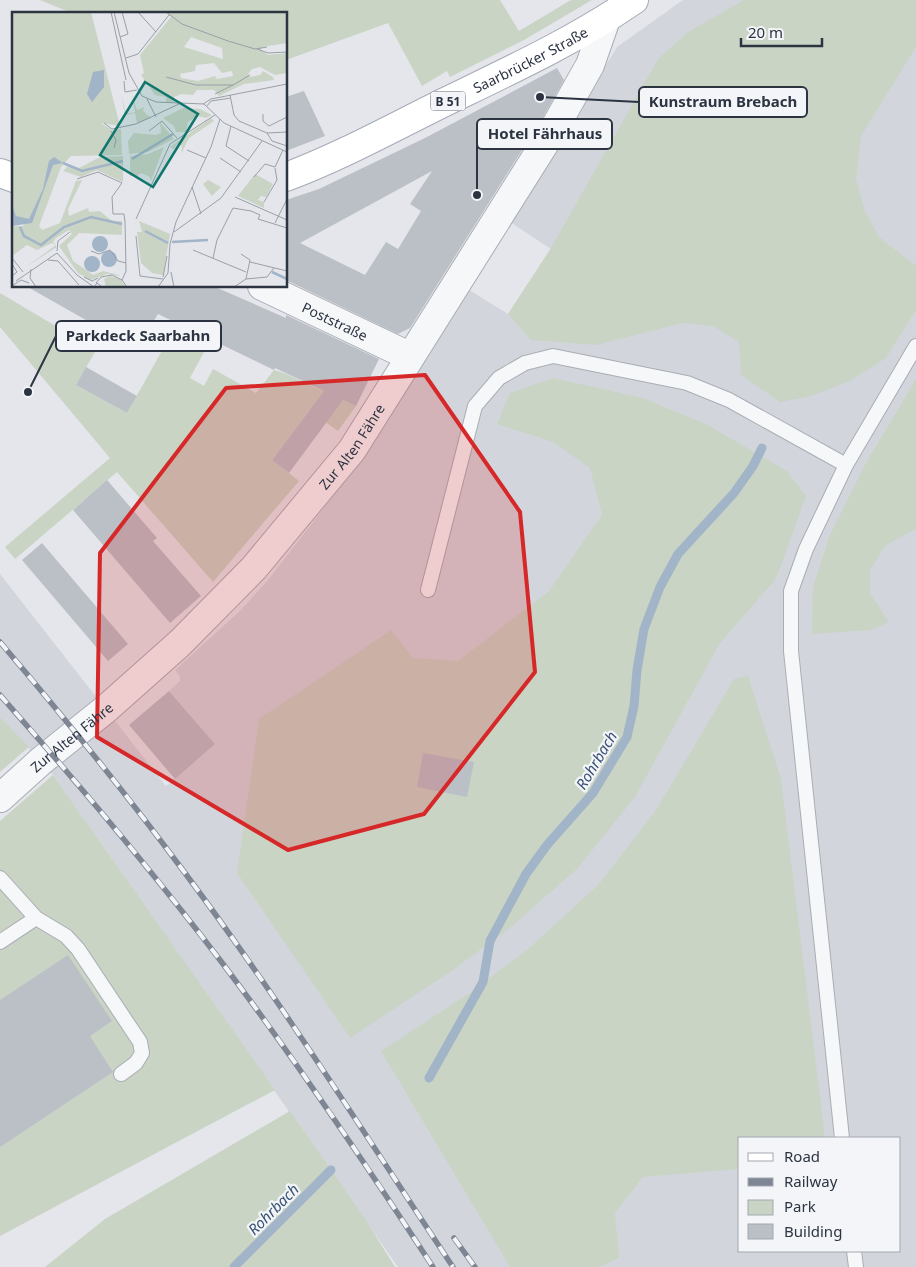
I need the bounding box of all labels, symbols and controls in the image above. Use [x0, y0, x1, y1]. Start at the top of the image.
inset map [12, 12, 288, 288]
scale bar [741, 15, 822, 47]
street label: Saarbrücker Straße [469, 22, 591, 97]
text: 20 m [748, 22, 783, 42]
callout: Kunstraum Brebach [639, 87, 807, 117]
text: Kunstraum Brebach [649, 91, 797, 111]
road number: B 51 [430, 92, 466, 110]
callout: Hotel Fährhaus [477, 119, 612, 149]
text: Hotel Fährhaus [488, 123, 602, 143]
street label: Poststraße [299, 297, 371, 345]
callout: Parkdeck Saarbahn [56, 321, 221, 351]
text: Parkdeck Saarbahn [66, 325, 210, 345]
street label: Zur Alten Fähre [314, 400, 388, 493]
street label: Zur Alten Fähre [26, 698, 117, 776]
water label: Rohrbach [571, 727, 621, 793]
legend [738, 1137, 901, 1252]
text: Road [784, 1146, 820, 1166]
text: Railway [784, 1171, 838, 1191]
water label: Rohrbach [243, 1179, 303, 1239]
text: Park [784, 1196, 816, 1216]
text: Building [784, 1221, 842, 1241]

